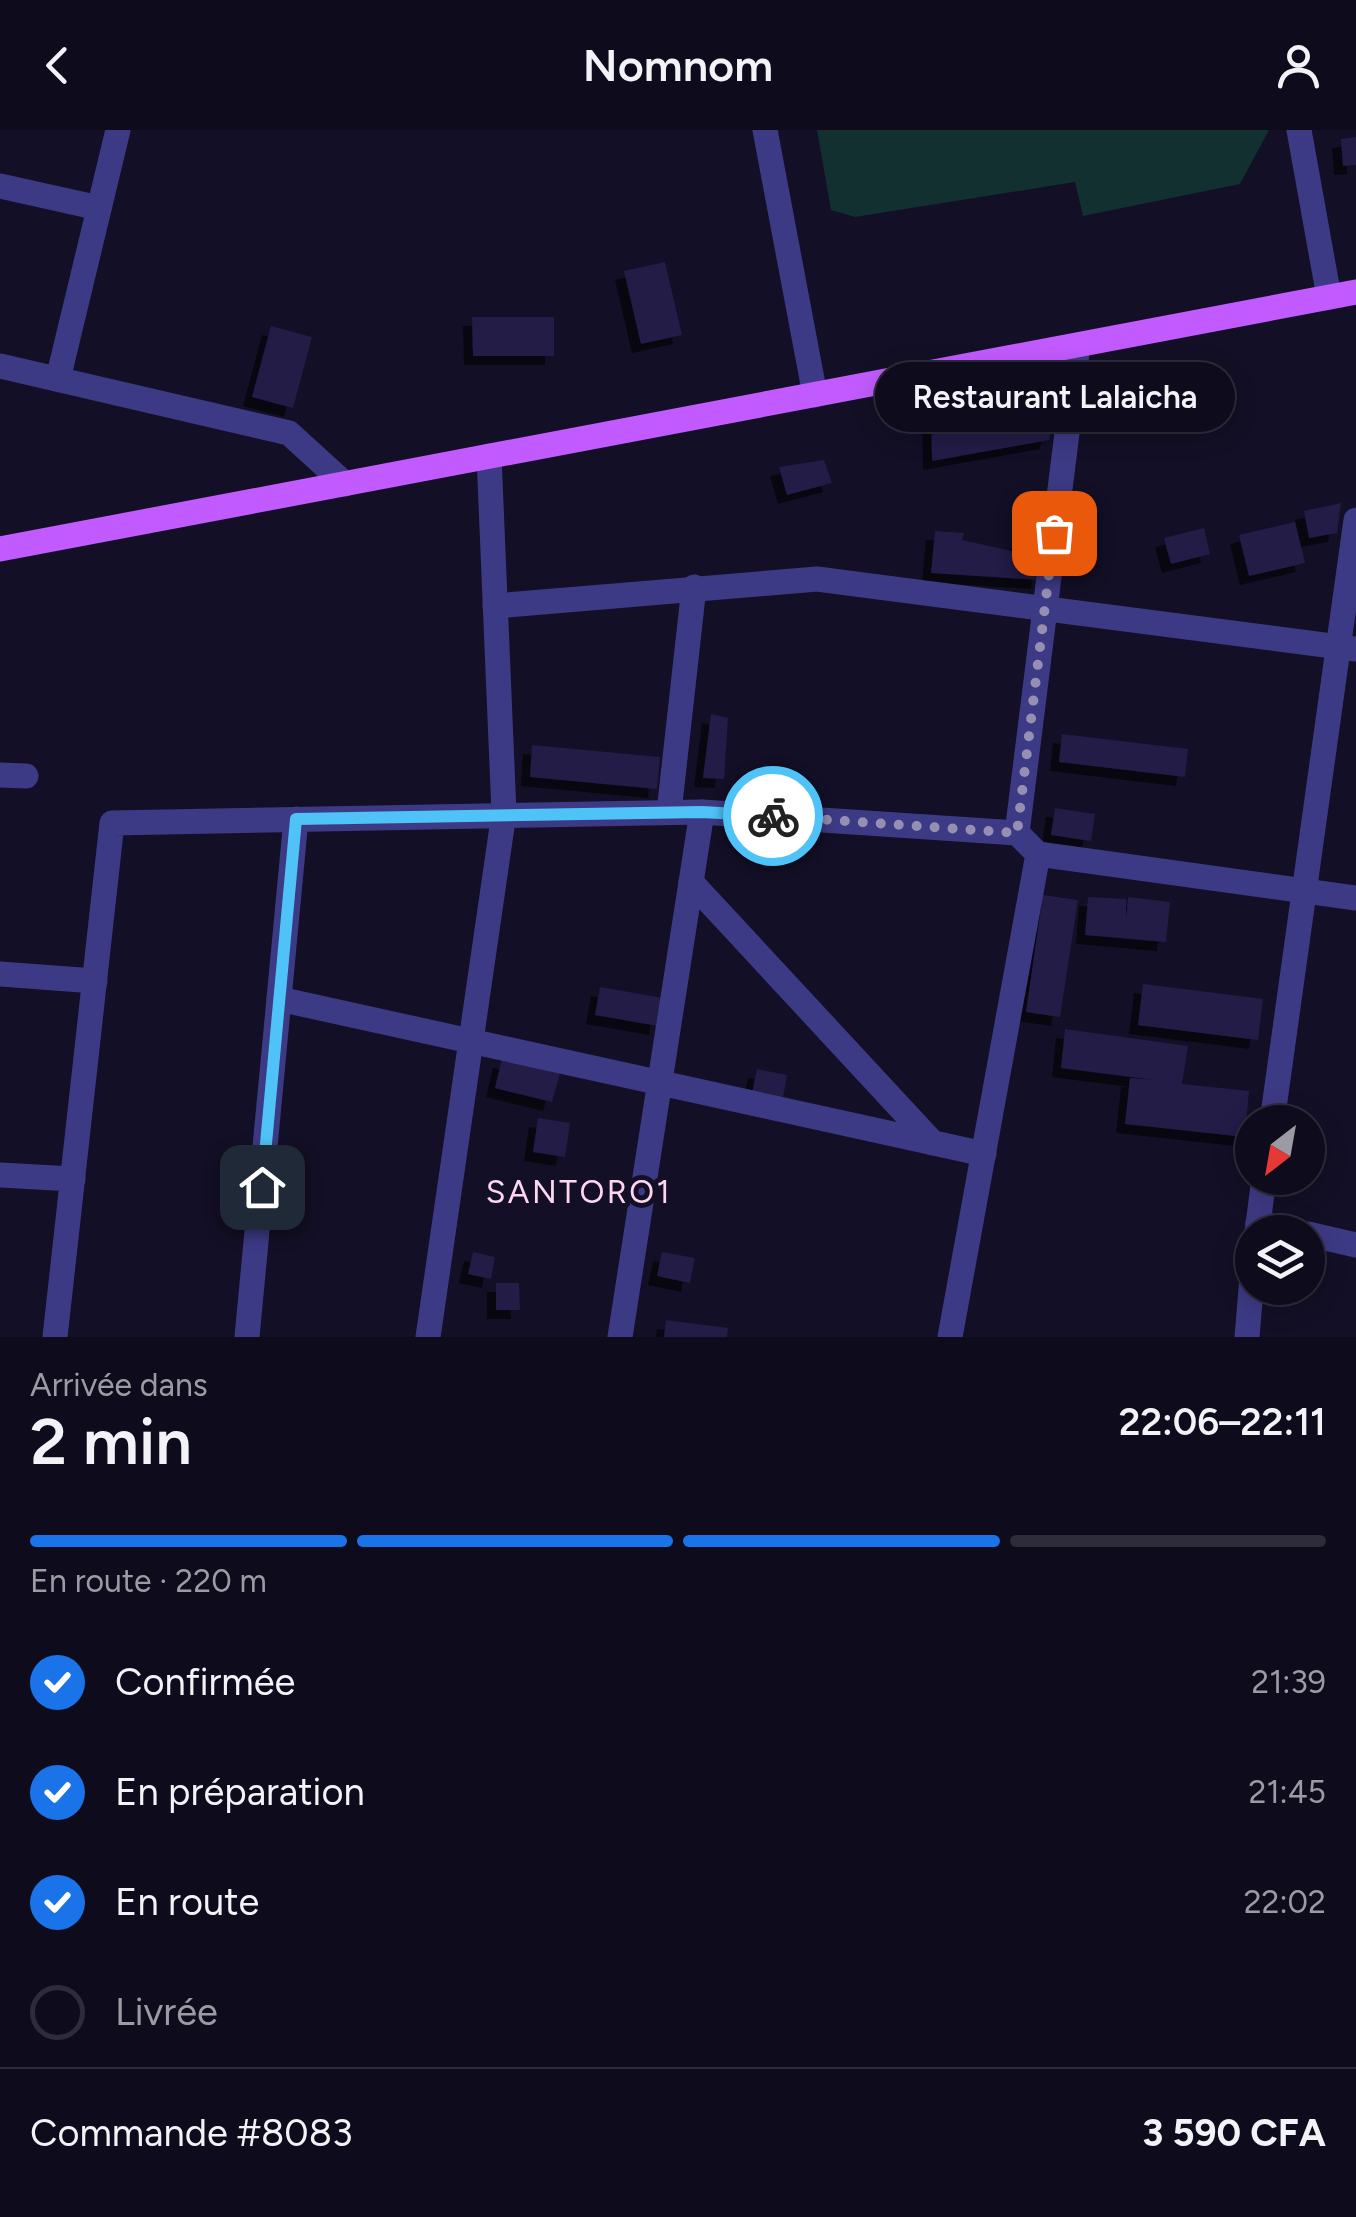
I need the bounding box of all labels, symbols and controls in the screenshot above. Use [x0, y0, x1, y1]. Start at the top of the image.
icon: back [30, 38, 85, 93]
text: Nomnom [583, 38, 773, 92]
icon: person [1271, 38, 1326, 93]
callout: Restaurant Lalaicha [874, 363, 1234, 433]
text: Restaurant Lalaicha [912, 378, 1198, 416]
pin [1012, 491, 1097, 576]
icon: bag [1027, 506, 1082, 561]
courier [723, 766, 823, 866]
icon: bike [746, 789, 801, 844]
north arrow [1235, 1105, 1325, 1195]
map controls [1235, 1105, 1325, 1305]
pin [220, 1145, 305, 1230]
icon: home [235, 1160, 290, 1215]
district label: SANTORO1 [486, 1173, 672, 1211]
button: layers [1235, 1215, 1325, 1305]
text: Arrivée dans [30, 1366, 208, 1404]
text: 22:06–22:11 [1119, 1399, 1326, 1445]
text: 2 min [30, 1402, 192, 1480]
text: En route · 220 m [30, 1562, 267, 1600]
icon: check [30, 1655, 85, 1710]
text: Confirmée [115, 1659, 295, 1705]
text: 21:39 [1251, 1663, 1326, 1701]
icon: check [30, 1765, 85, 1820]
text: En préparation [115, 1769, 365, 1815]
text: 21:45 [1249, 1773, 1326, 1811]
icon: check [30, 1875, 85, 1930]
text: En route [115, 1879, 259, 1925]
text: 22:02 [1244, 1883, 1326, 1921]
text: Livrée [115, 1989, 218, 2035]
text: Commande #8083 [30, 2110, 353, 2156]
text: 3 590 CFA [1142, 2110, 1326, 2156]

